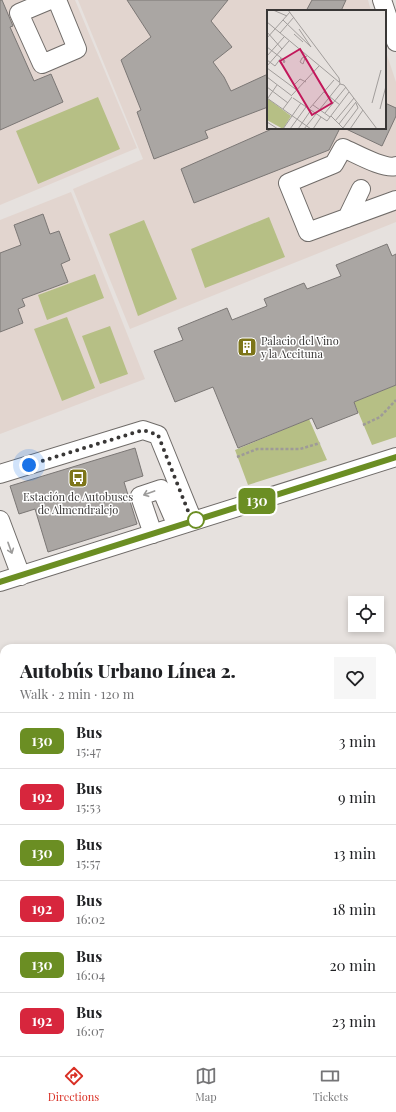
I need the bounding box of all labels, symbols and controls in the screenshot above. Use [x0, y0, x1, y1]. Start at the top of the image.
inset map [267, 10, 386, 129]
place label: Palacio del Vino y la Aceituna [260, 333, 339, 361]
building icon: Palacio del Vino y la Aceituna [236, 336, 258, 358]
your location [19, 455, 39, 475]
bus stop icon: Estación de Autobuses de Almendralejo [67, 467, 89, 489]
line badge: 130 [234, 488, 280, 514]
place label: Estación de Autobuses de Almendralejo [23, 489, 133, 517]
one-way arrow [143, 490, 156, 497]
text: 130 [246, 491, 268, 510]
unlabelled marker [187, 511, 205, 529]
one-way arrow [6, 542, 14, 554]
map controls [348, 596, 384, 632]
button: locate [348, 596, 384, 632]
text: Autobús Urbano Línea 2. [20, 657, 236, 683]
button: heart [334, 657, 376, 699]
text: Walk · 2 min · 120 m [20, 685, 134, 702]
text: Bus [76, 722, 102, 742]
text: 130 [31, 731, 53, 750]
text: 3 min [339, 731, 376, 751]
text: 15:47 [76, 742, 101, 759]
text: Bus [76, 778, 102, 798]
text: 192 [32, 787, 52, 806]
text: 9 min [338, 787, 376, 807]
text: 15:53 [76, 798, 101, 815]
text: Bus [76, 834, 102, 854]
text: 130 [31, 843, 53, 862]
text: 13 min [334, 843, 376, 863]
text: 15:57 [76, 854, 100, 871]
text: Bus [76, 890, 102, 910]
text: 192 [32, 899, 52, 918]
text: 18 min [332, 899, 376, 919]
text: 16:02 [76, 910, 105, 927]
text: Bus [76, 946, 102, 966]
text: 130 [31, 955, 53, 974]
text: 20 min [329, 955, 376, 975]
text: 16:04 [76, 966, 105, 983]
text: Bus [76, 1002, 102, 1022]
text: 192 [32, 1011, 52, 1030]
text: 23 min [332, 1011, 376, 1031]
text: 16:07 [76, 1022, 104, 1039]
tab: Directions [48, 1065, 99, 1104]
tab: Map [195, 1065, 217, 1104]
tab: Tickets [313, 1065, 348, 1104]

